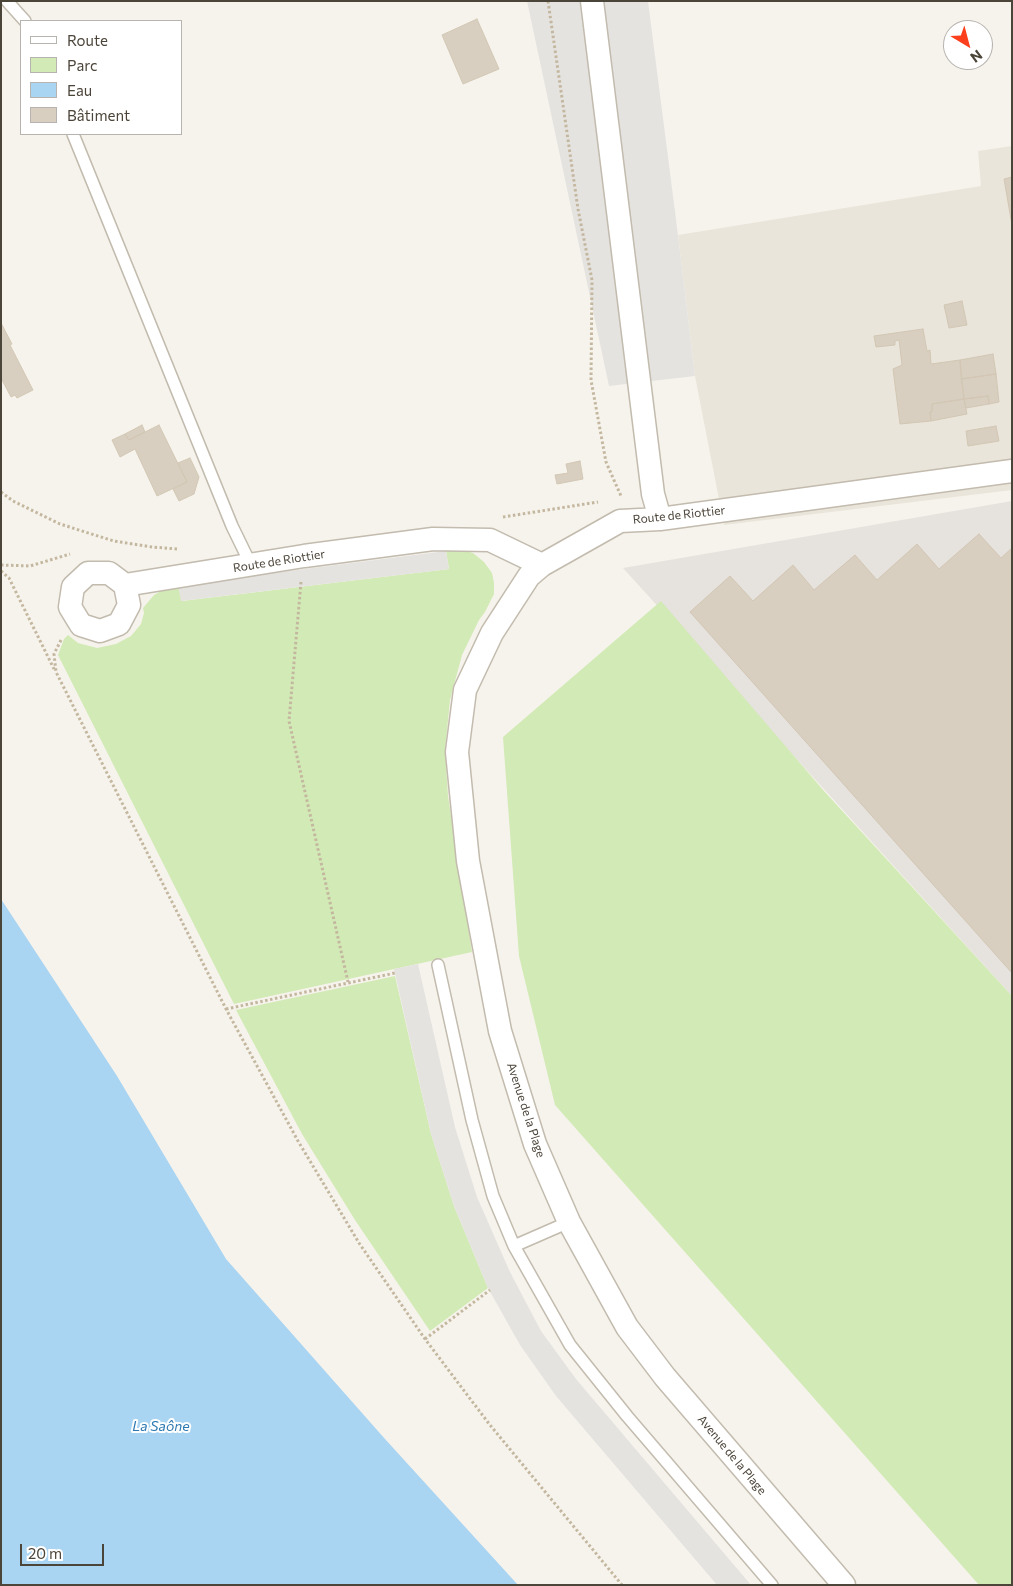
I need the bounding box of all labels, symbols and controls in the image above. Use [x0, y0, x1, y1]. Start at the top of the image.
legend [20, 20, 182, 135]
north arrow [943, 20, 993, 70]
text: Route [67, 31, 108, 49]
text: N [967, 47, 986, 67]
text: Parc [67, 56, 97, 74]
text: Eau [67, 81, 92, 99]
text: Bâtiment [67, 106, 130, 124]
street label: Route de Riottier [632, 503, 726, 527]
street label: Route de Riottier [232, 547, 326, 575]
street label: Avenue de la Plage [504, 1061, 548, 1159]
street label: Avenue de la Plage [695, 1412, 769, 1498]
water label: La Saône [132, 1418, 190, 1434]
scale bar [22, 1534, 106, 1566]
text: 20 m [28, 1544, 62, 1562]

